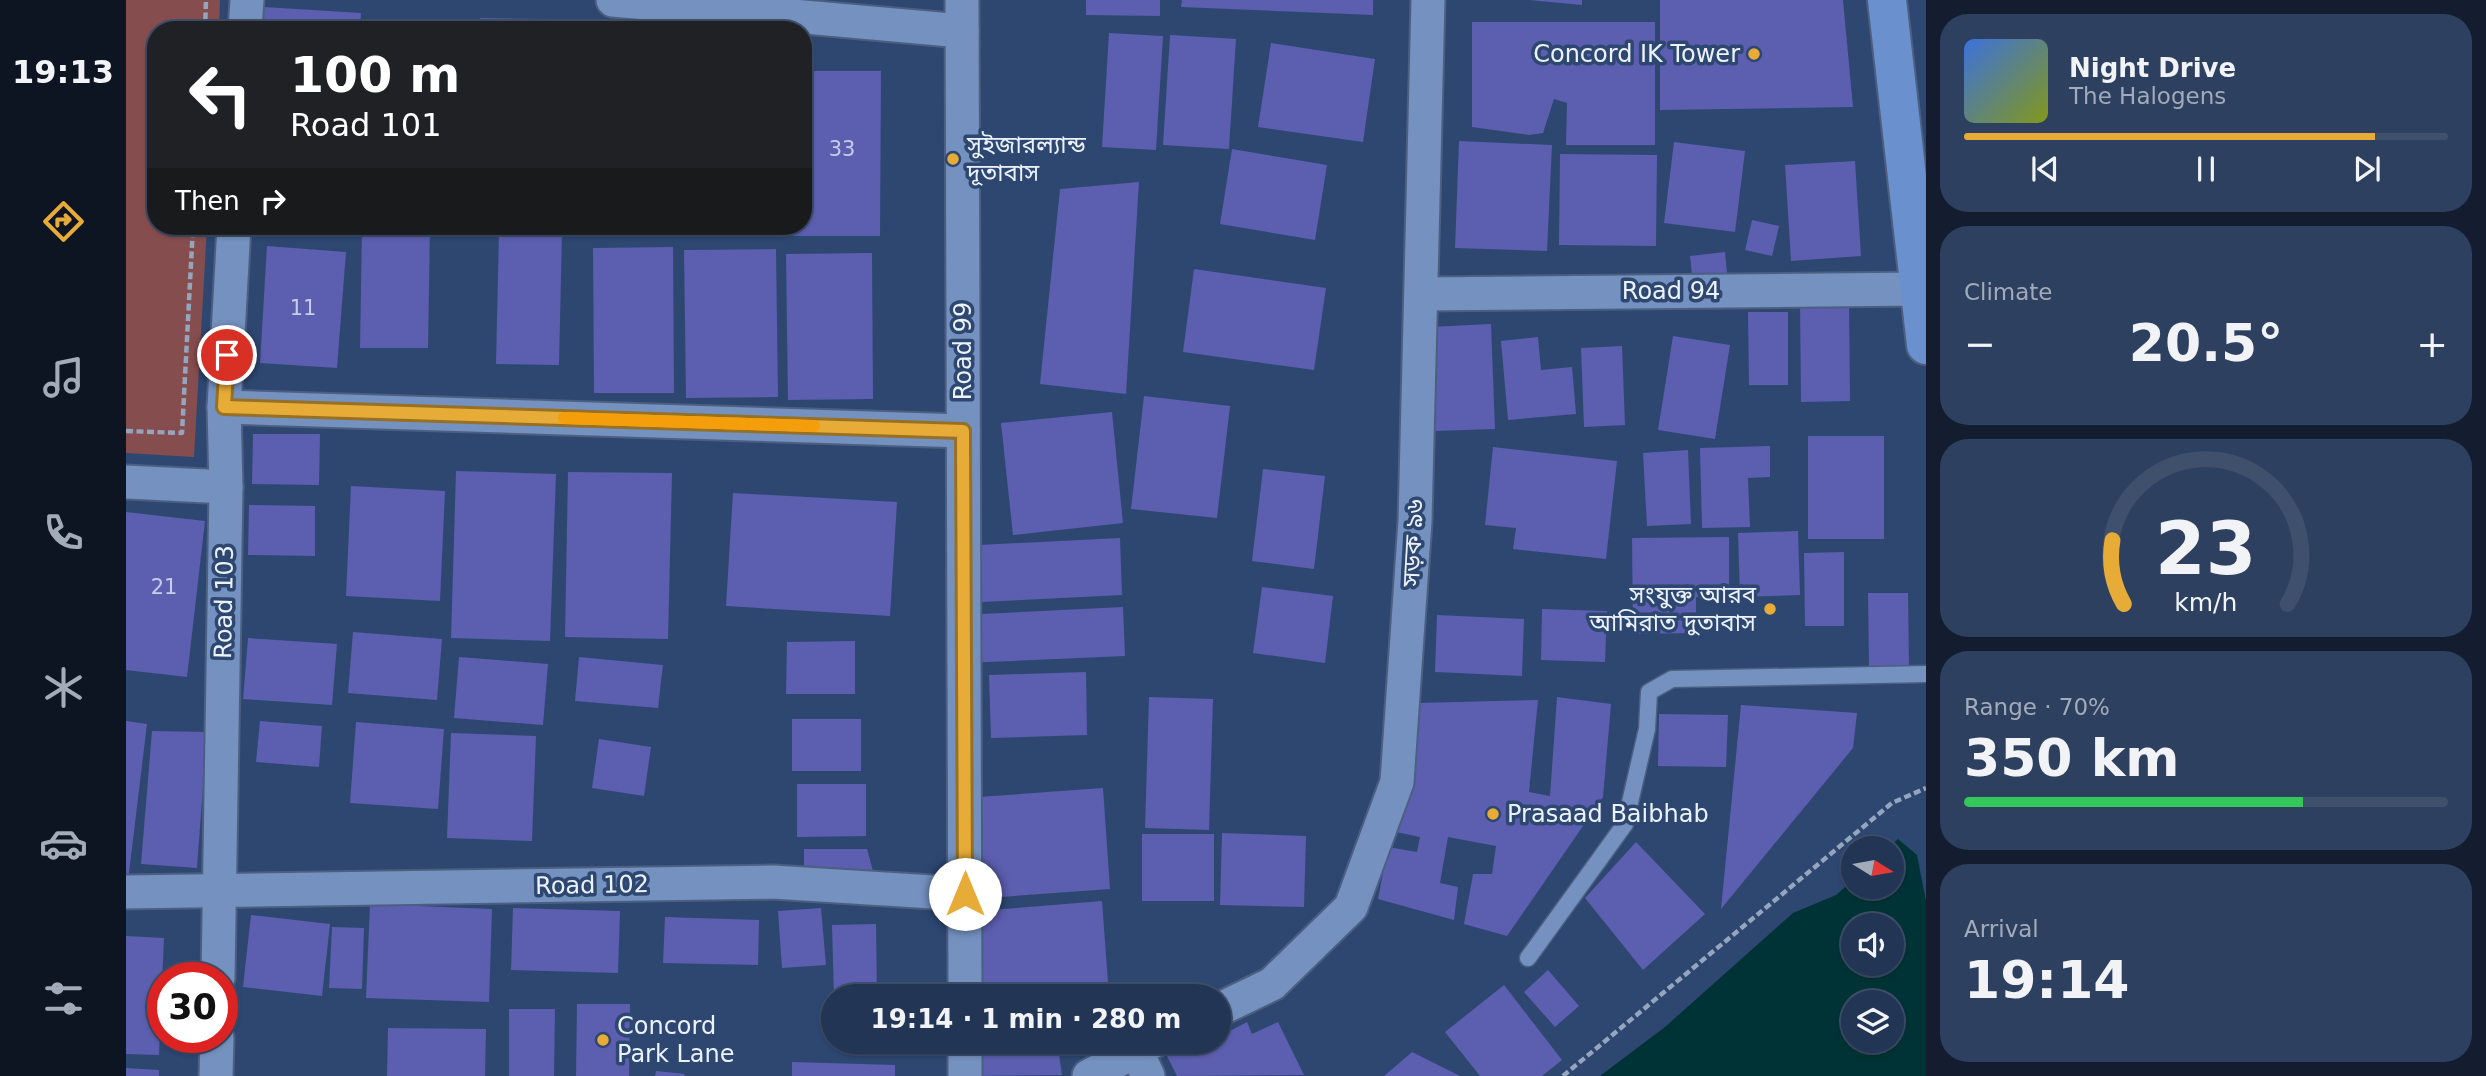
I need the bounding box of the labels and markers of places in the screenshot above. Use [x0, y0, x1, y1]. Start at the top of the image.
place label: Concord IK Tower [1533, 40, 1740, 68]
marker: Concord IK Tower [1746, 46, 1762, 62]
place label: সুইজারল্যান্ড দূতাবাস [966, 131, 1086, 187]
marker: সুইজারল্যান্ড দূতাবাস [945, 151, 961, 167]
pin [197, 325, 257, 385]
place label: সংযুক্ত আরব আমিরাত দুতাবাস [1589, 581, 1757, 637]
marker: সংযুক্ত আরব আমিরাত দুতাবাস [1762, 601, 1778, 617]
place label: Prasaad Baibhab [1507, 800, 1709, 828]
marker: Prasaad Baibhab [1485, 806, 1501, 822]
place label: Concord Park Lane [617, 1012, 735, 1068]
marker: Concord Park Lane [595, 1032, 611, 1048]

